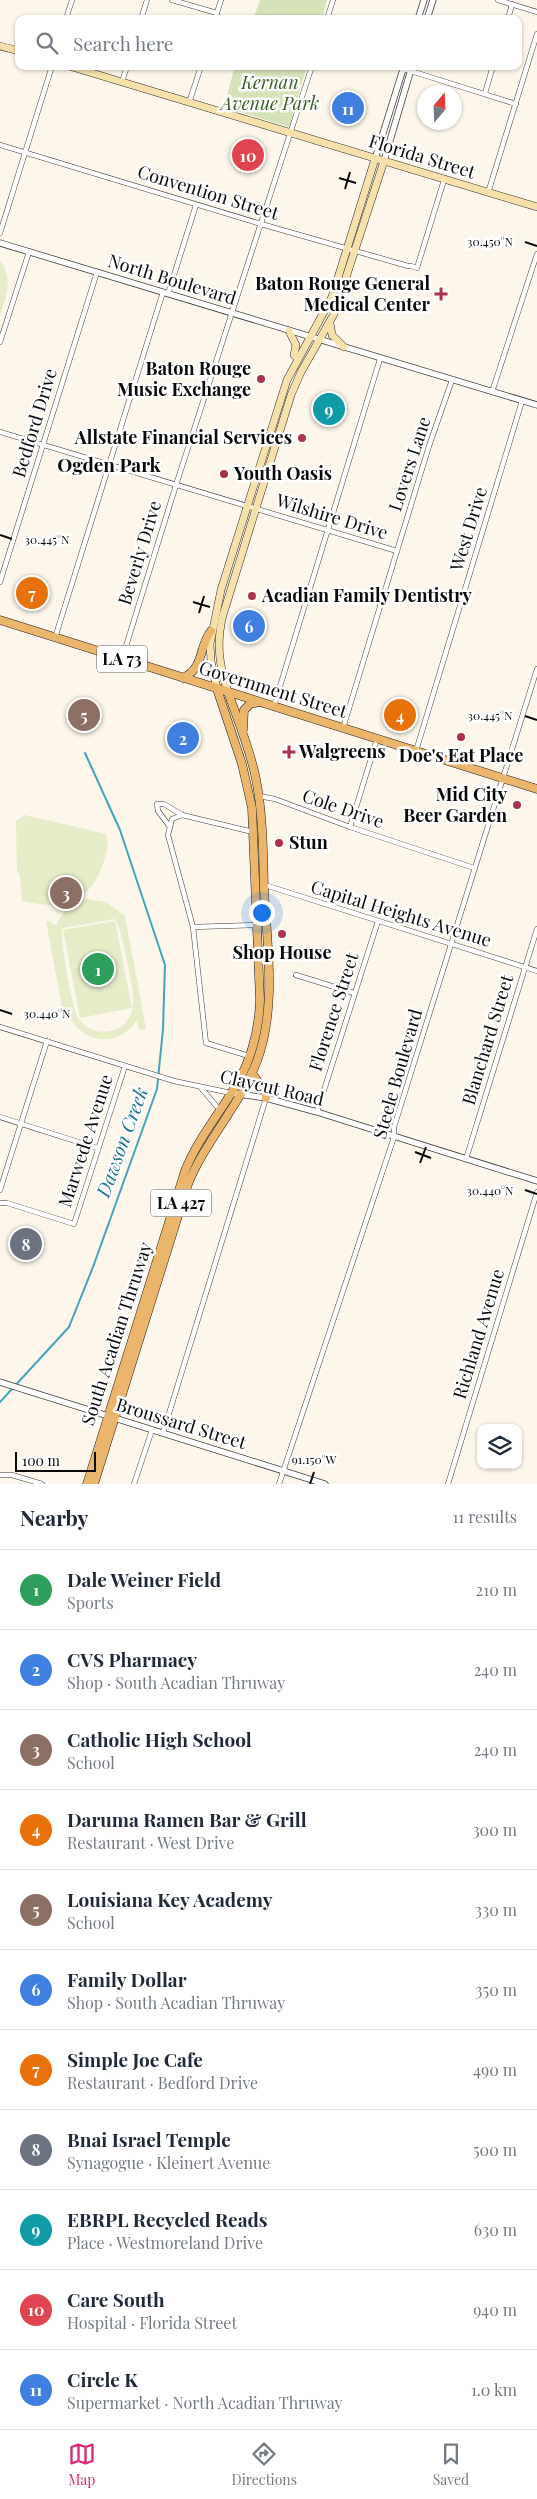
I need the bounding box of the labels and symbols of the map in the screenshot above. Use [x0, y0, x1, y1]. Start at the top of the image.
park label: Kernan Avenue Park [219, 70, 319, 115]
north arrow [417, 85, 462, 130]
pin: 11 [332, 89, 364, 127]
street label: Florida Street [366, 128, 479, 184]
pin: 10 [232, 136, 264, 174]
street label: Convention Street [135, 159, 282, 225]
text: 30.450°N [467, 233, 513, 249]
street label: North Boulevard [105, 248, 240, 310]
place label: Baton Rouge General Medical Center [255, 271, 431, 316]
marker: Baton Rouge General Medical Center [434, 287, 448, 301]
place label: Baton Rouge Music Exchange [117, 356, 251, 401]
street label: Bedford Drive [6, 365, 62, 480]
marker: Baton Rouge Music Exchange [255, 373, 267, 385]
pin: 9 [313, 390, 345, 428]
street label: Lovers Lane [382, 413, 436, 514]
place label: Allstate Financial Services [74, 425, 292, 449]
marker: Allstate Financial Services [296, 432, 308, 444]
district label: Ogden Park [57, 451, 162, 477]
place label: Youth Oasis [233, 461, 332, 485]
marker: Youth Oasis [218, 468, 230, 480]
street label: West Drive [444, 484, 492, 575]
street label: Wilshire Drive [273, 487, 391, 544]
street label: Beverly Drive [112, 498, 166, 608]
text: 30.445°N [25, 531, 70, 547]
pin: 7 [16, 574, 48, 612]
place label: Acadian Family Dentistry [261, 583, 473, 607]
marker: Acadian Family Dentistry [246, 590, 258, 602]
pin: 6 [233, 607, 265, 645]
road number: LA 73 [97, 646, 147, 672]
street label: Government Street [196, 655, 351, 723]
pin: 5 [68, 696, 100, 734]
pin: 4 [384, 696, 416, 734]
text: 30.445°N [468, 707, 513, 723]
pin: 2 [167, 719, 199, 757]
marker: Doe's Eat Place [455, 731, 467, 743]
place label: Walgreens [298, 739, 386, 763]
place label: Doe's Eat Place [399, 743, 523, 767]
marker: Walgreens [283, 746, 295, 758]
place label: Mid City Beer Garden [403, 782, 508, 827]
street label: Cole Drive [299, 783, 387, 833]
marker: Mid City Beer Garden [511, 799, 523, 811]
place label: Stun [289, 830, 328, 854]
marker: Stun [273, 837, 285, 849]
pin: 3 [50, 874, 82, 912]
street label: Capital Heights Avenue [308, 874, 494, 952]
your location [249, 900, 275, 926]
marker: Shop House [276, 928, 288, 940]
place label: Shop House [232, 940, 332, 964]
street label: Florence Street [303, 949, 364, 1074]
pin: 1 [82, 950, 114, 988]
street label: Blanchard Street [456, 971, 518, 1108]
text: 30.440°N [24, 1005, 71, 1021]
street label: Steele Boulevard [367, 1005, 427, 1142]
street label: Claycut Road [218, 1063, 327, 1111]
street label: Marwede Avenue [52, 1071, 118, 1210]
water label: Dawson Creek [89, 1083, 153, 1201]
text: 30.440°N [467, 1182, 514, 1198]
road number: LA 427 [151, 1190, 211, 1216]
pin: 8 [10, 1225, 42, 1263]
street label: South Acadian Thruway [75, 1239, 157, 1428]
street label: Richland Avenue [447, 1266, 509, 1402]
street label: Broussard Street [113, 1392, 250, 1454]
scale bar [15, 1449, 96, 1472]
text: 91.150°W [292, 1451, 336, 1467]

